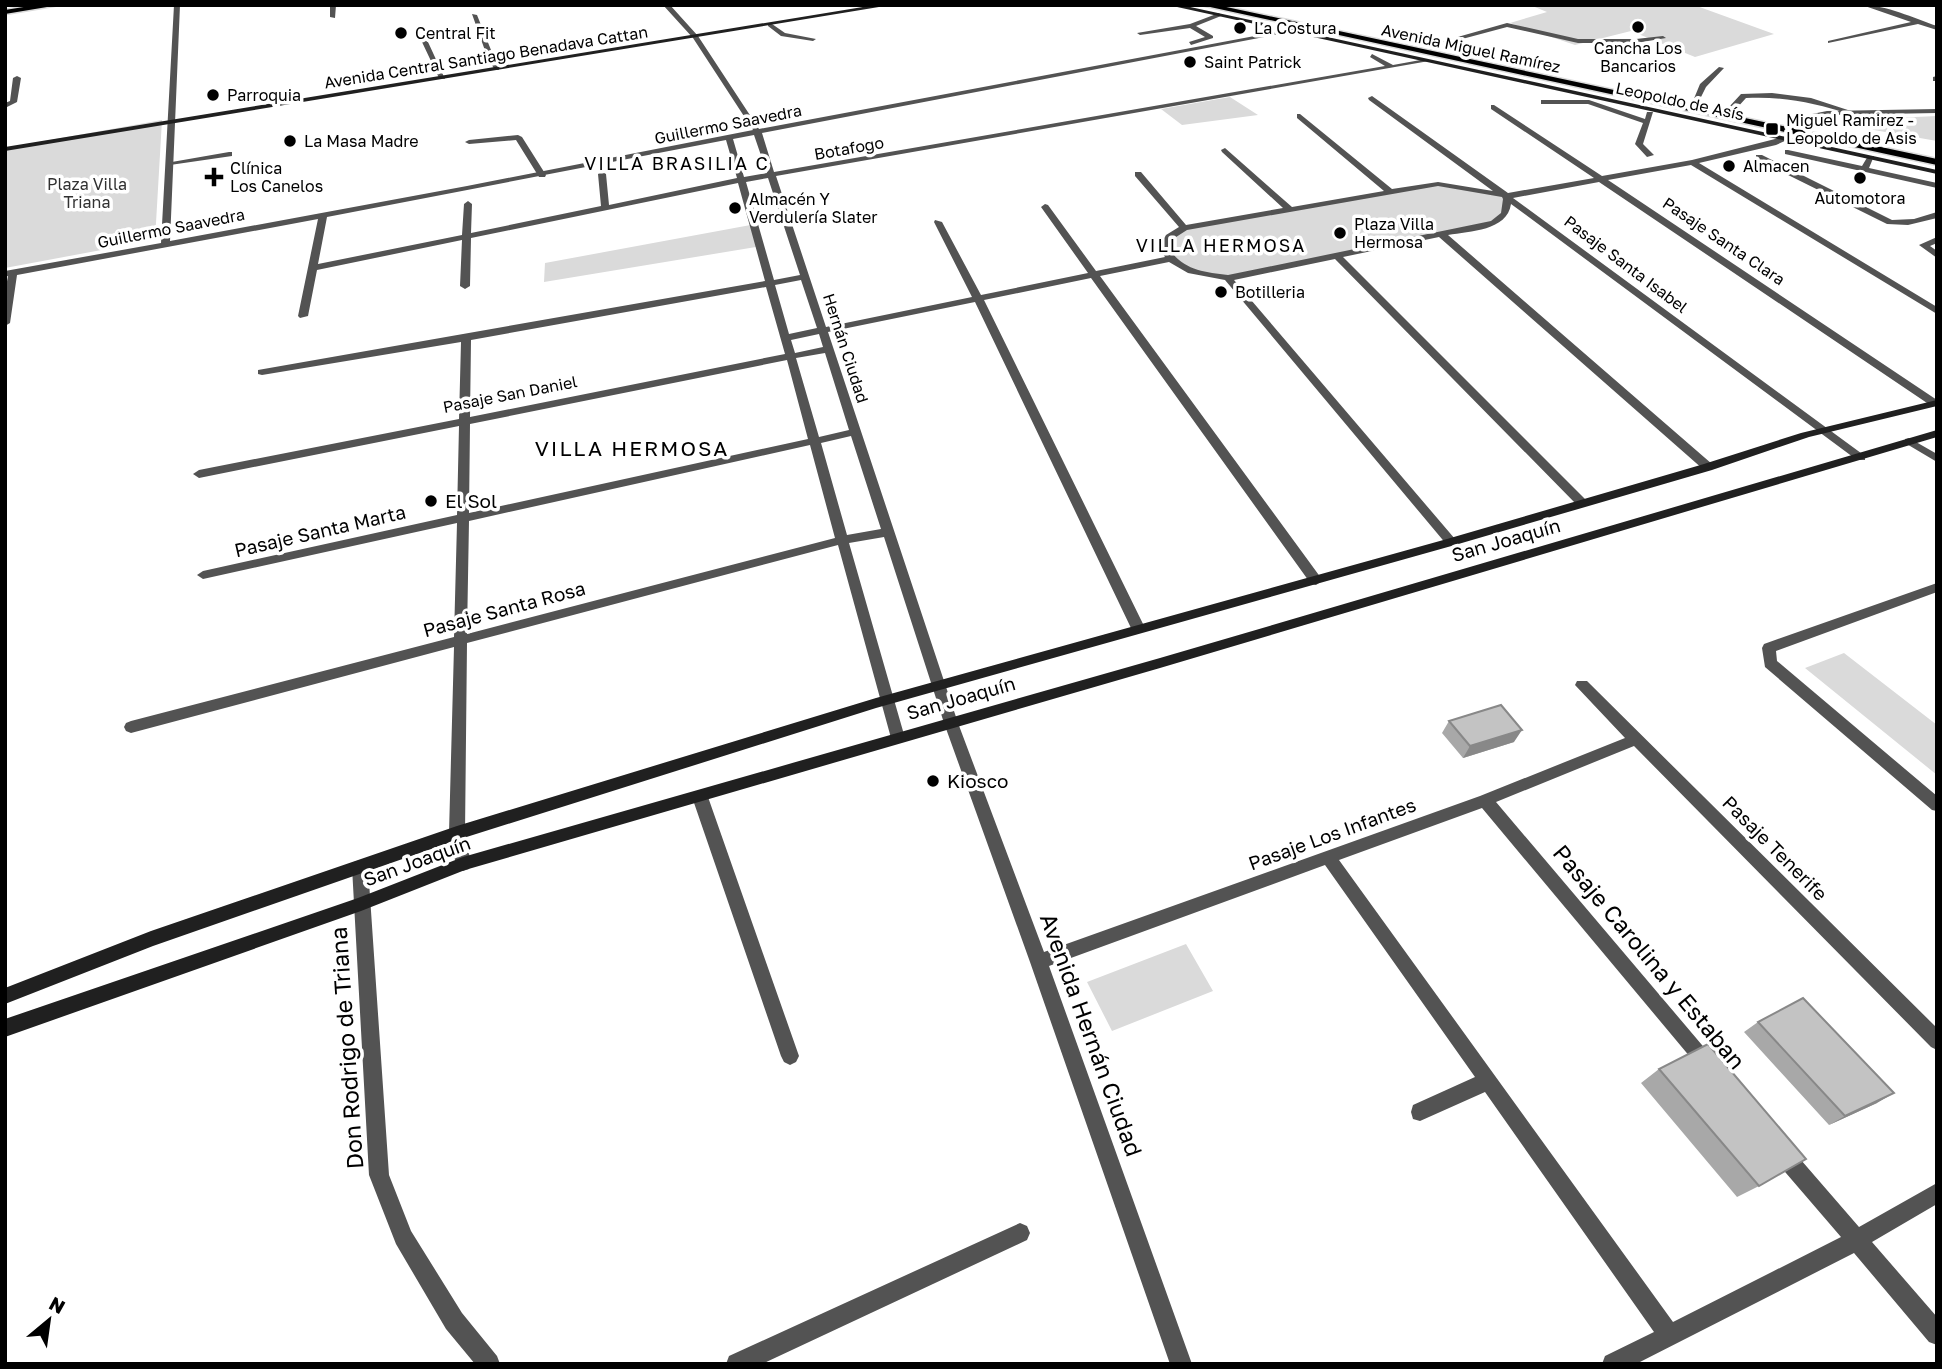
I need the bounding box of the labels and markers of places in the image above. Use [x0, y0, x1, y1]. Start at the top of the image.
place label: La Costura [1254, 18, 1336, 38]
marker: Cancha Los Bancarios [1630, 19, 1646, 35]
marker: La Costura [1232, 20, 1248, 36]
place label: Central Fit [415, 23, 496, 43]
marker: Central Fit [393, 25, 409, 41]
place label: Cancha Los Bancarios [1594, 38, 1682, 76]
place label: Saint Patrick [1204, 52, 1302, 72]
marker: Saint Patrick [1182, 54, 1198, 70]
place label: Parroquia [227, 85, 301, 105]
marker: Parroquia [205, 87, 221, 103]
place label: Miguel Ramirez - Leopoldo de Asis [1786, 110, 1917, 148]
marker: Miguel Ramirez - Leopoldo de Asis [1764, 121, 1780, 137]
place label: La Masa Madre [304, 131, 419, 151]
marker: La Masa Madre [282, 133, 298, 149]
place label: Almacen [1743, 156, 1810, 176]
place label: Clínica Los Canelos [230, 158, 323, 196]
marker: Almacen [1721, 158, 1737, 174]
marker: Clínica Los Canelos [204, 167, 224, 187]
marker: Automotora [1852, 170, 1868, 186]
place label: Automotora [1815, 188, 1905, 208]
place label: Almacén Y Verdulería Slater [749, 189, 878, 227]
marker: Almacén Y Verdulería Slater [727, 200, 743, 216]
place label: Plaza Villa Hermosa [1354, 214, 1434, 252]
marker: Plaza Villa Hermosa [1332, 225, 1348, 241]
place label: Botilleria [1235, 282, 1305, 302]
marker: Botilleria [1213, 284, 1229, 300]
place label: El Sol [445, 489, 497, 512]
marker: El Sol [423, 493, 439, 509]
place label: Kiosco [947, 769, 1008, 792]
marker: Kiosco [925, 773, 941, 789]

